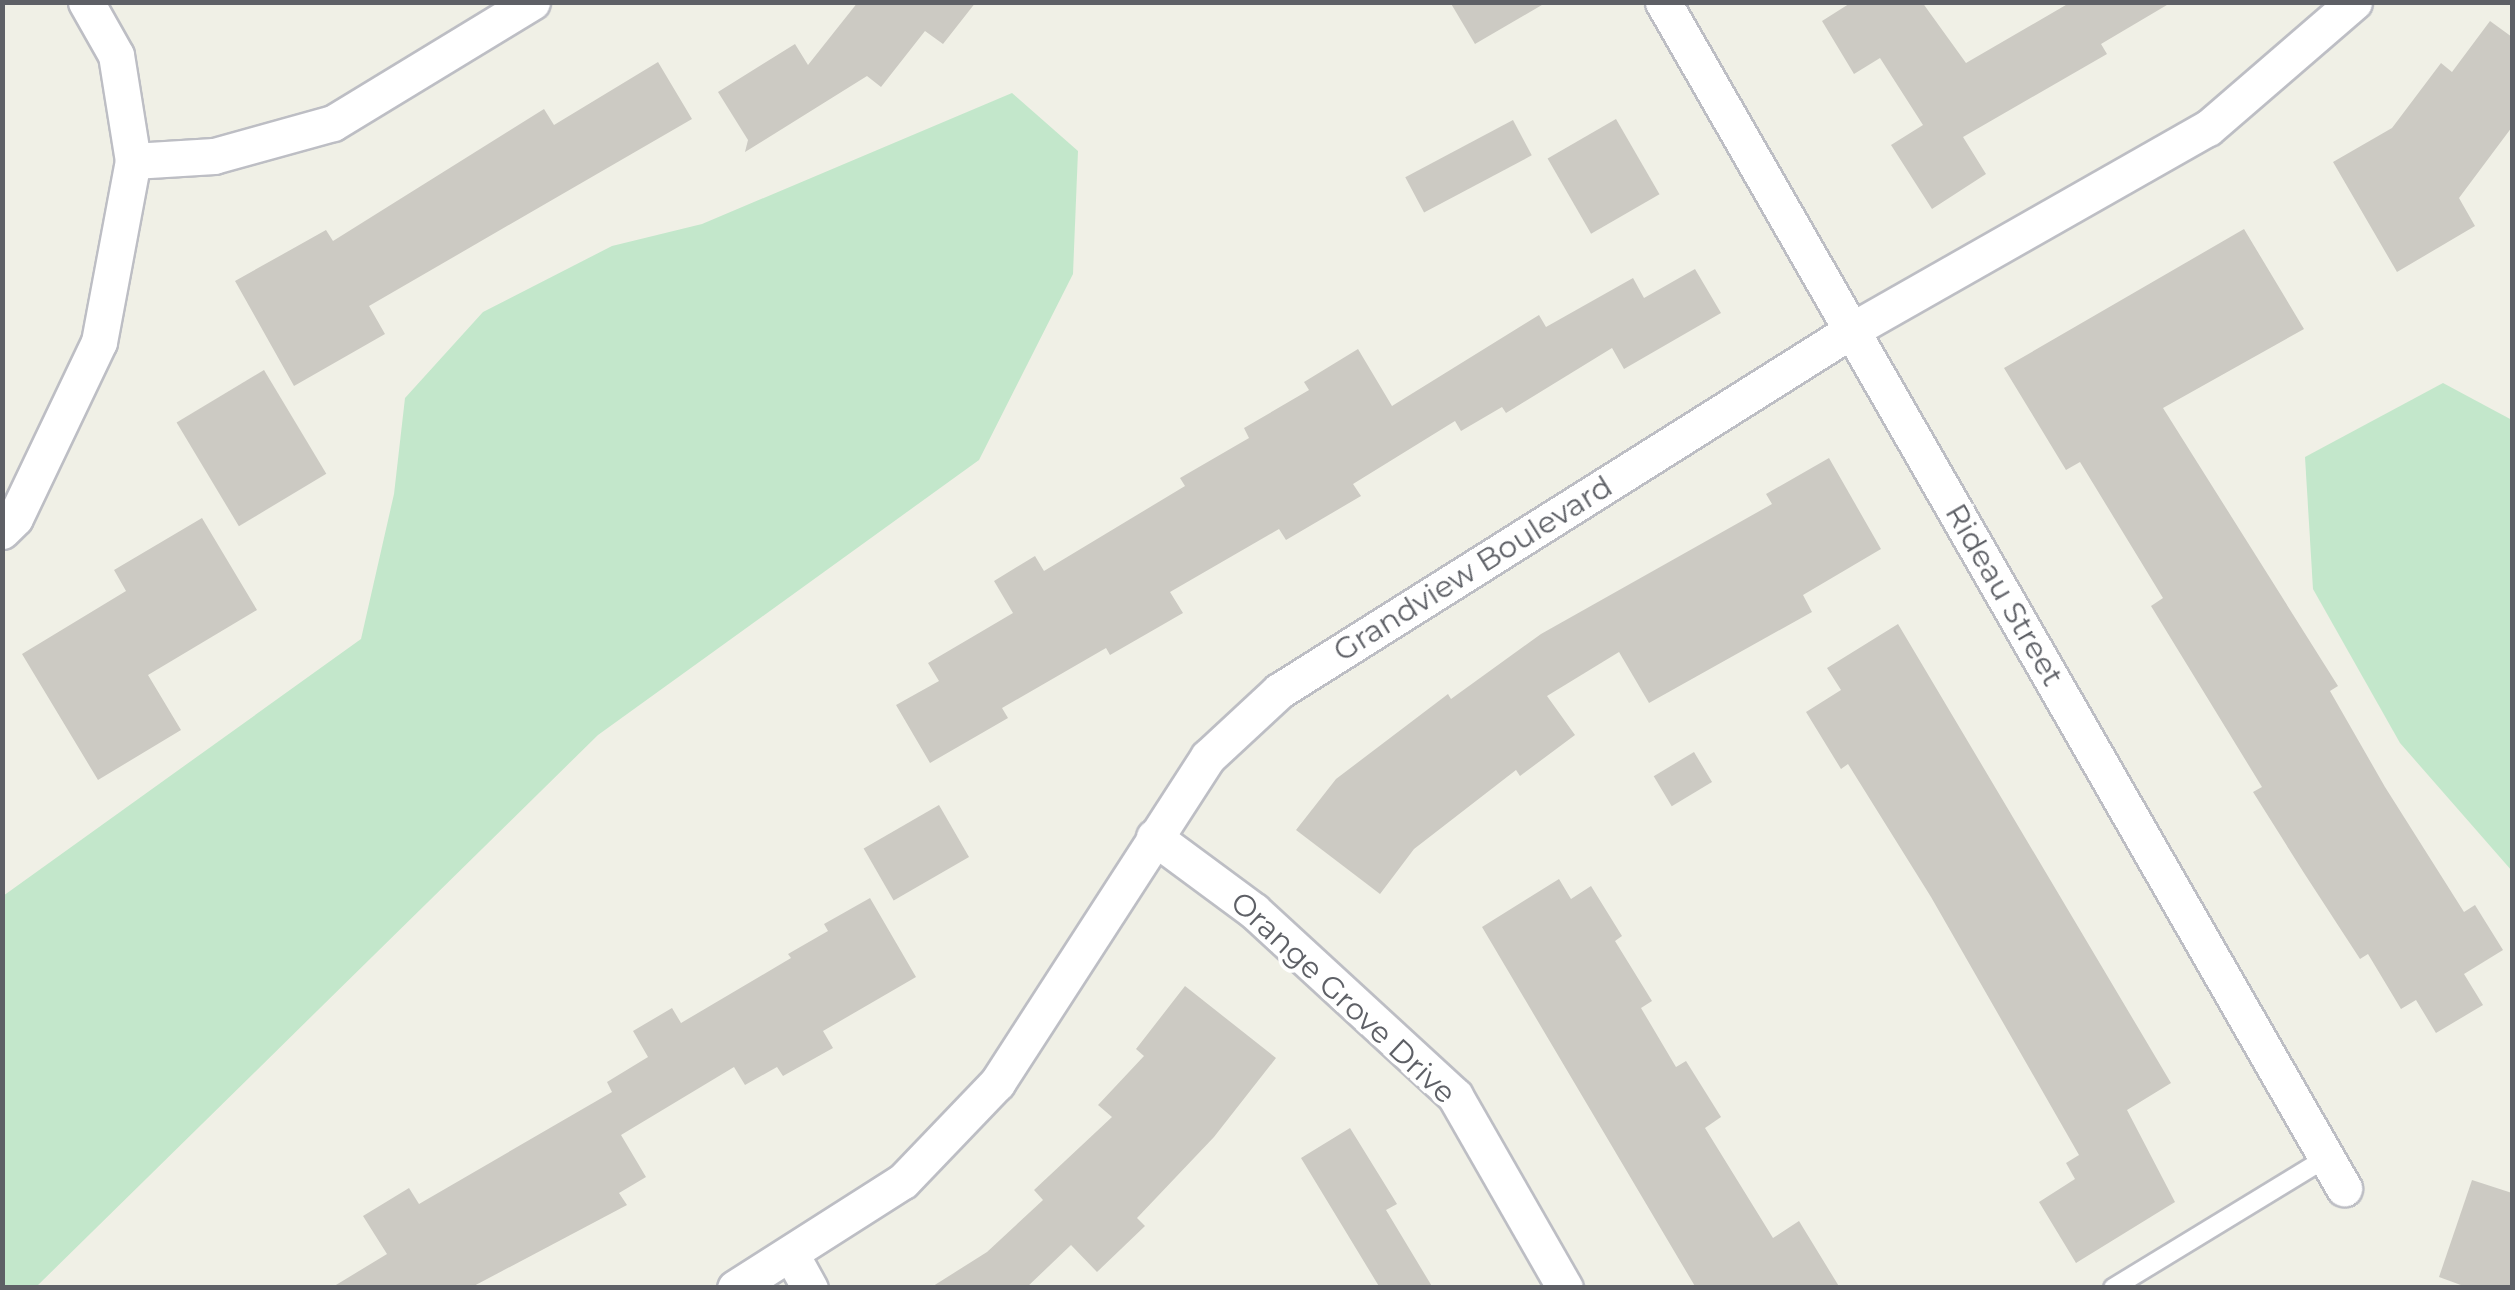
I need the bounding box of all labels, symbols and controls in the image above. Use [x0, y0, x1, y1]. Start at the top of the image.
street label: Grandview Boulevard [1327, 469, 1619, 669]
street label: Rideau Street [1937, 498, 2071, 692]
street label: Orange Grove Drive [1223, 885, 1463, 1111]

